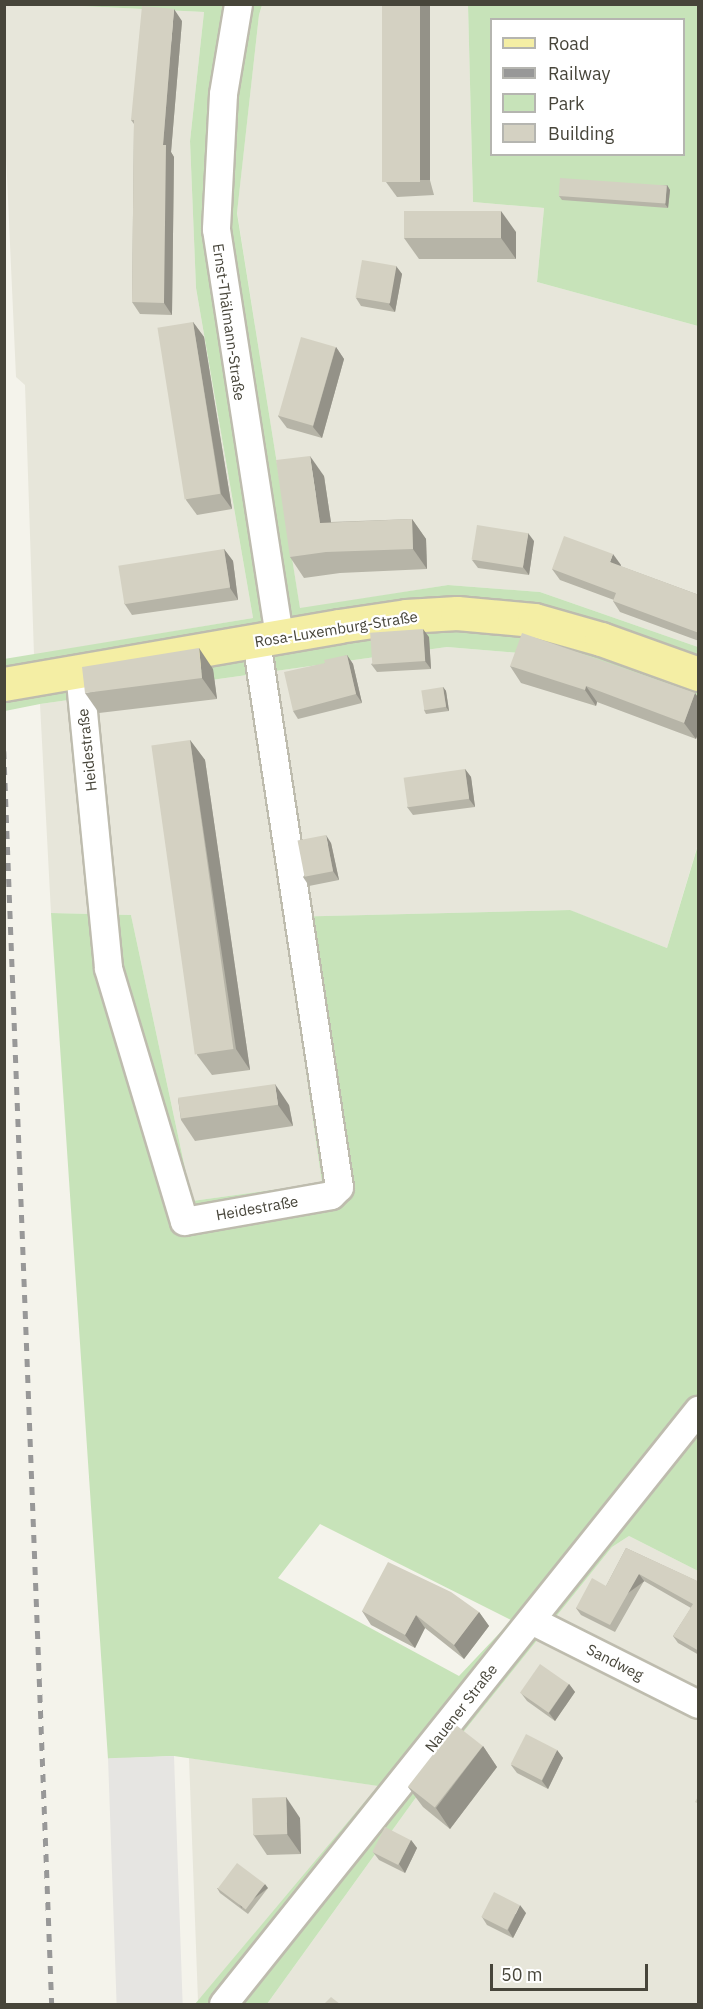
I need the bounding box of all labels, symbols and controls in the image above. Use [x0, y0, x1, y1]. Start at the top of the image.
legend [490, 18, 685, 156]
text: Road [548, 32, 589, 55]
text: Railway [548, 62, 610, 85]
text: Park [548, 92, 584, 115]
text: Building [548, 122, 614, 145]
street label: Ernst-Thälmann-Straße [209, 242, 249, 402]
street label: Rosa-Luxemburg-Straße [253, 607, 419, 651]
street label: Heidestraße [74, 708, 100, 792]
street label: Heidestraße [214, 1192, 300, 1224]
street label: Sandweg [583, 1640, 647, 1684]
street label: Nauener Straße [421, 1661, 501, 1755]
scale bar [493, 1952, 650, 1990]
text: 50 m [501, 1963, 543, 1986]

